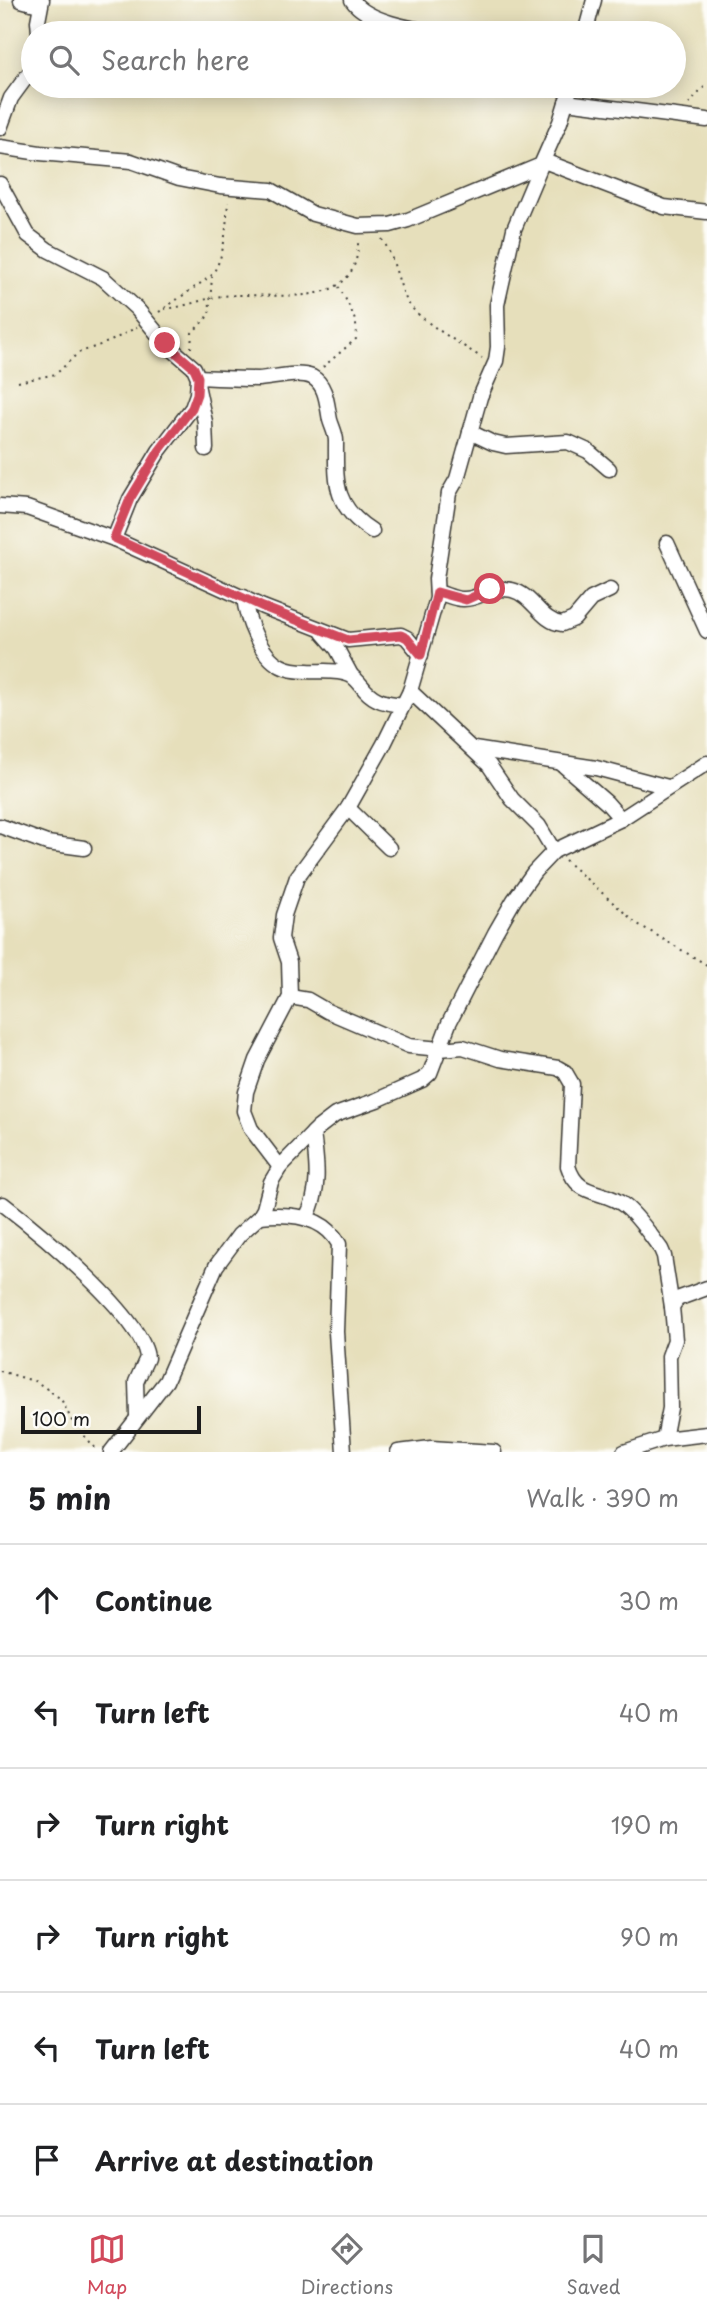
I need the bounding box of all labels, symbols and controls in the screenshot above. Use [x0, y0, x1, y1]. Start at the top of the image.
search box [21, 21, 686, 98]
text: Search here [101, 40, 250, 79]
icon: search [45, 41, 83, 79]
route end [149, 327, 180, 358]
route start [474, 573, 505, 604]
scale bar [21, 1403, 201, 1435]
text: 100 m [32, 1404, 90, 1432]
text: 5 min [28, 1475, 111, 1520]
text: Walk · 390 m [526, 1480, 679, 1515]
icon: ahead [28, 1581, 66, 1619]
text: Continue [95, 1581, 212, 1620]
text: 30 m [618, 1583, 679, 1618]
icon: left [28, 1693, 66, 1731]
text: Turn left [95, 1693, 210, 1732]
text: 40 m [619, 1695, 679, 1730]
icon: right [28, 1805, 66, 1843]
text: Turn right [95, 1805, 229, 1844]
text: 190 m [611, 1807, 679, 1842]
icon: right [28, 1917, 66, 1955]
text: Turn right [95, 1917, 229, 1956]
text: 90 m [620, 1919, 679, 1954]
icon: left [28, 2029, 66, 2067]
text: Turn left [95, 2029, 210, 2068]
text: 40 m [619, 2031, 679, 2066]
icon: arrive [28, 2141, 66, 2179]
text: Arrive at destination [95, 2141, 374, 2180]
tab: Map [87, 2230, 127, 2300]
tab: Directions [301, 2230, 393, 2300]
tab: Saved [566, 2230, 620, 2300]

